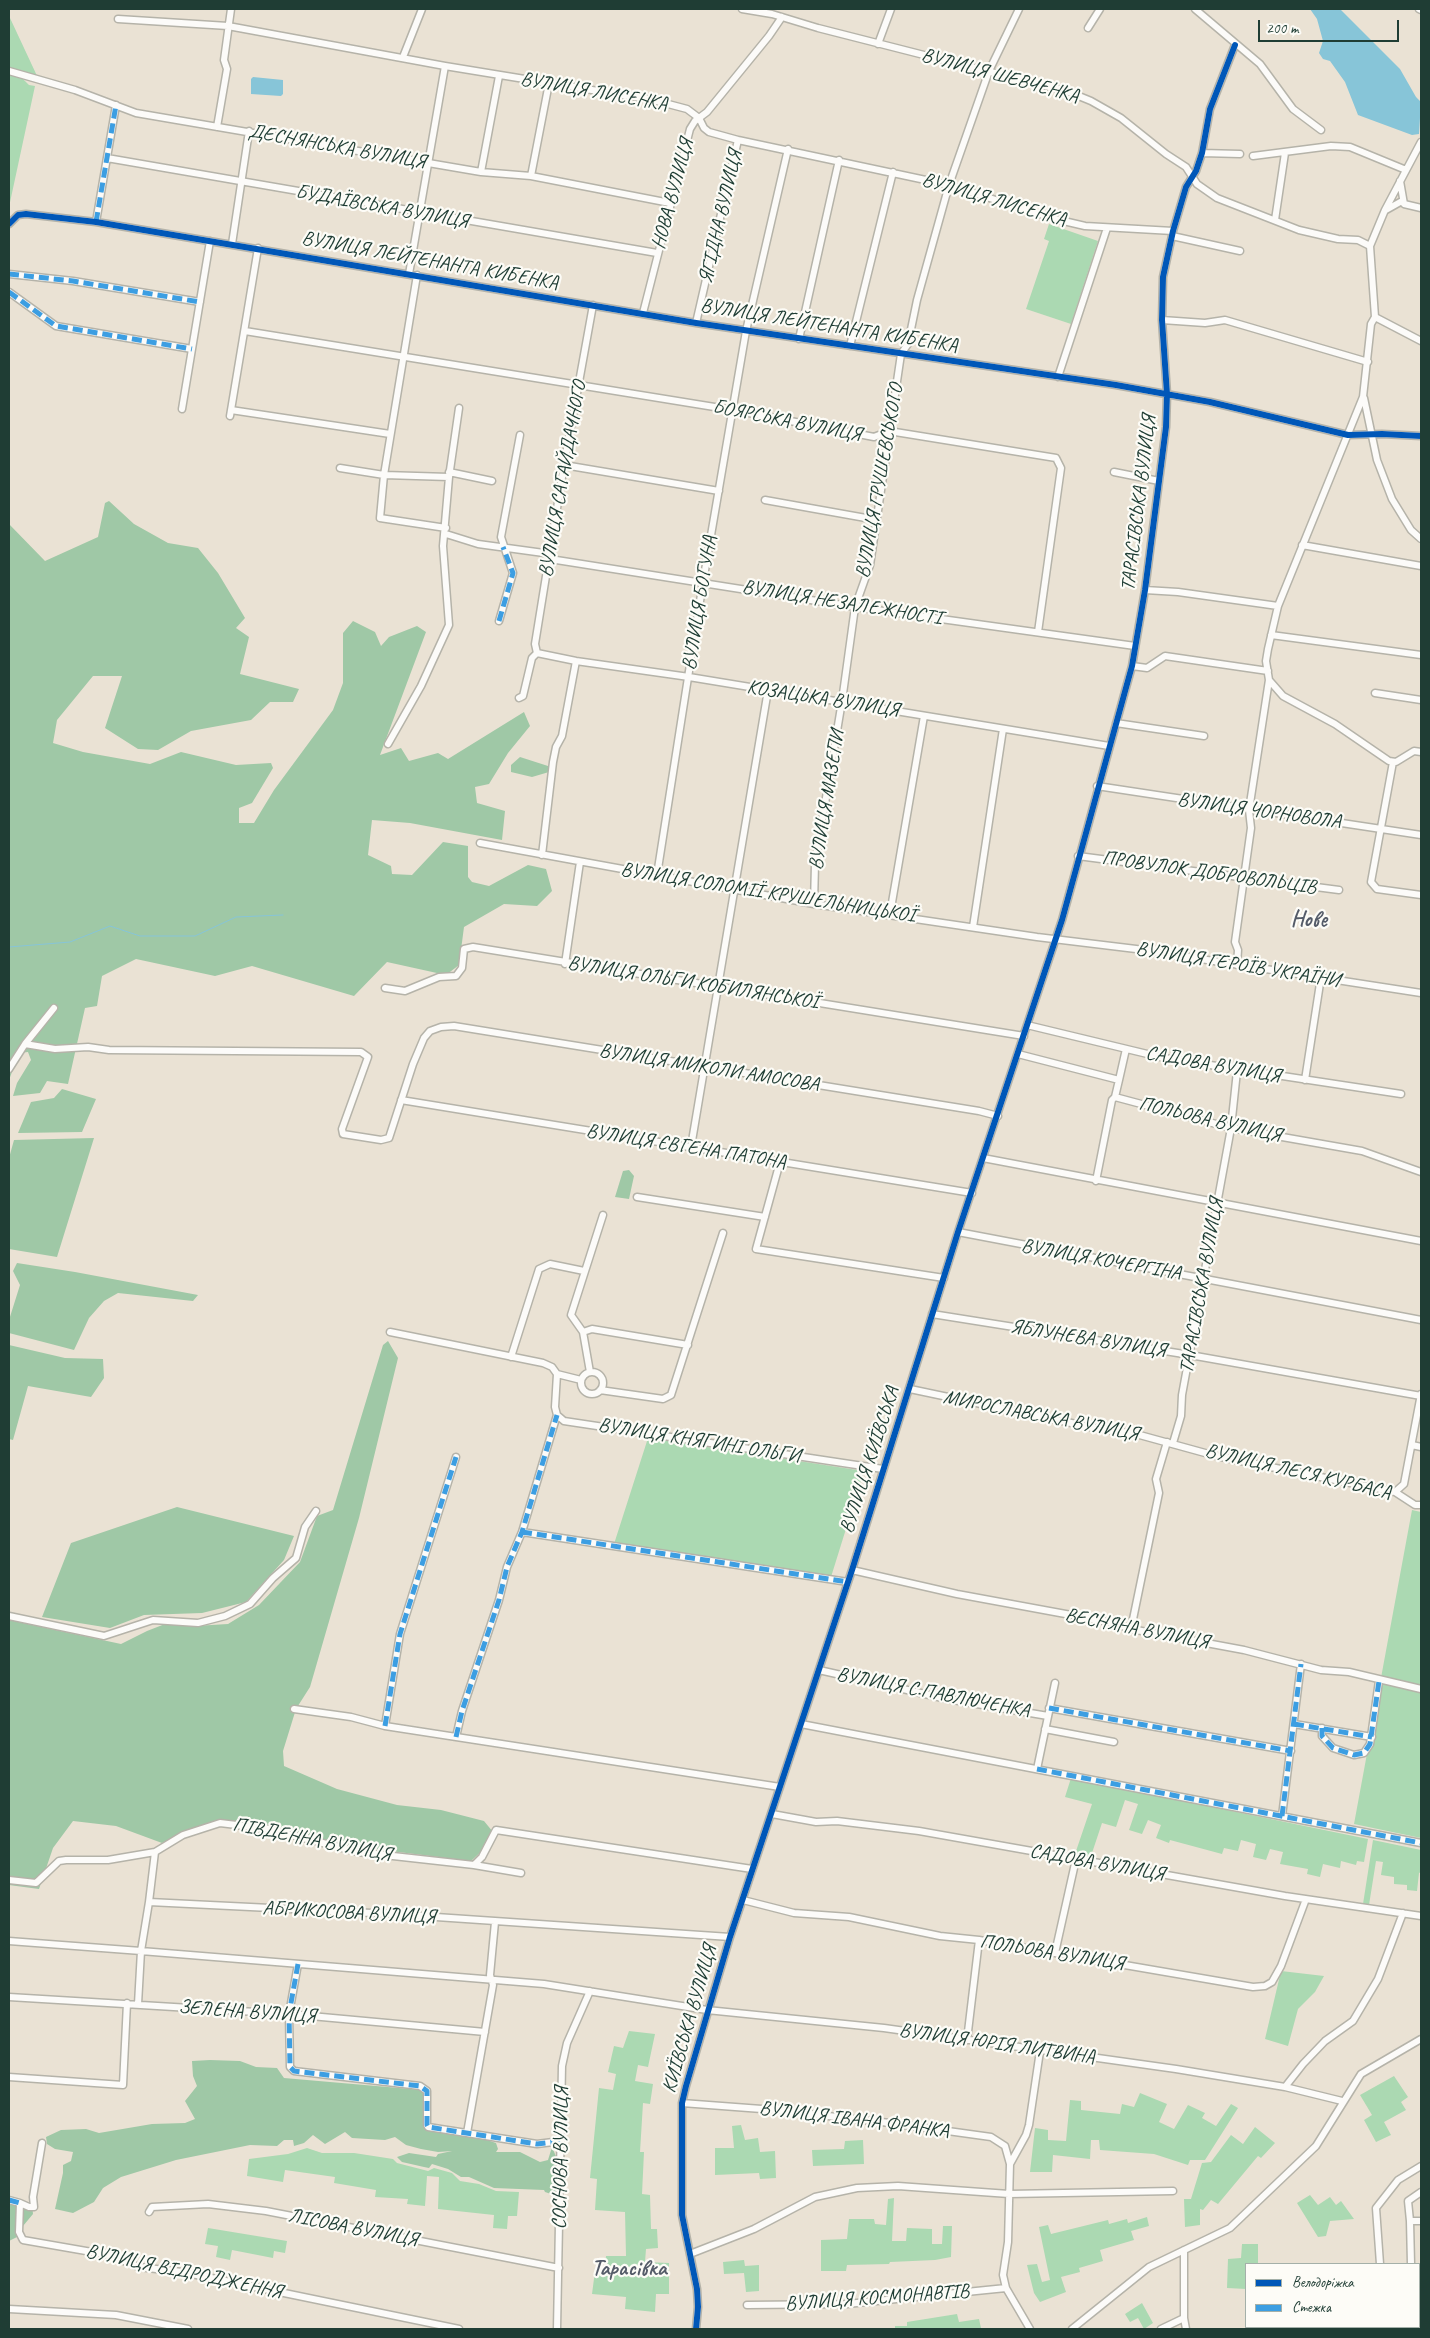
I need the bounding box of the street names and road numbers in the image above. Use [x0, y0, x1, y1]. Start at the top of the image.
street label: ВУЛИЦЯ ШЕВЧЕНКА [919, 43, 1081, 109]
street label: ВУЛИЦЯ ЛИСЕНКА [519, 67, 669, 117]
street label: ДЕСНЯНСЬКА ВУЛИЦЯ [247, 120, 427, 174]
street label: НОВА ВУЛИЦЯ [647, 136, 699, 252]
street label: ЯГІДНА ВУЛИЦЯ [694, 148, 748, 286]
street label: ВУЛИЦЯ ЛИСЕНКА [919, 168, 1069, 232]
street label: БУДАЇВСЬКА ВУЛИЦЯ [294, 180, 470, 234]
street label: ВУЛИЦЯ ЛЕЙТЕНАНТА КИБЕНКА [300, 227, 560, 295]
street label: ВУЛИЦЯ ЛЕЙТЕНАНТА КИБЕНКА [699, 294, 959, 358]
street label: ВУЛИЦЯ САГАЙДАЧНОГО [534, 379, 592, 579]
street label: ВУЛИЦЯ ГРУШЕВСЬКОГО [851, 382, 909, 580]
street label: БОЯРСЬКА ВУЛИЦЯ [711, 395, 863, 447]
street label: ТАРАСІВСЬКА ВУЛИЦЯ [1116, 414, 1162, 592]
street label: ВУЛИЦЯ БОГУНА [678, 534, 722, 672]
street label: ВУЛИЦЯ НЕЗАЛЕЖНОСТІ [740, 575, 944, 631]
street label: КОЗАЦЬКА ВУЛИЦЯ [745, 675, 901, 723]
street label: ВУЛИЦЯ МАЗЕПИ [804, 728, 850, 872]
street label: ВУЛИЦЯ ЧОРНОВОЛА [1176, 788, 1342, 834]
street label: ПРОВУЛОК ДОБРОВОЛЬЦІВ [1100, 846, 1318, 900]
street label: ВУЛИЦЯ СОЛОМІЇ КРУШЕЛЬНИЦЬКОЇ [619, 858, 917, 928]
street label: ВУЛИЦЯ ГЕРОЇВ УКРАЇНИ [1134, 937, 1342, 993]
street label: ВУЛИЦЯ ОЛЬГИ КОБИЛЯНСЬКОЇ [566, 951, 820, 1015]
street label: ВУЛИЦЯ МИКОЛИ АМОСОВА [597, 1039, 821, 1097]
street label: САДОВА ВУЛИЦЯ [1144, 1041, 1282, 1089]
street label: ПОЛЬОВА ВУЛИЦЯ [1136, 1092, 1284, 1148]
street label: ВУЛИЦЯ ЄВГЕНА ПАТОНА [584, 1119, 788, 1175]
street label: ТАРАСІВСЬКА ВУЛИЦЯ [1175, 1197, 1229, 1375]
street label: ВУЛИЦЯ КОЧЕРГІНА [1019, 1234, 1183, 1286]
street label: ЯБЛУНЕВА ВУЛИЦЯ [1008, 1315, 1168, 1363]
street label: ВУЛИЦЯ КИЇВСЬКА [835, 1384, 905, 1536]
street label: МИРОСЛАВСЬКА ВУЛИЦЯ [941, 1385, 1141, 1447]
street label: ВУЛИЦЯ КНЯГИНІ ОЛЬГИ [596, 1413, 802, 1469]
street label: ВУЛИЦЯ ЛЕСЯ КУРБАСА [1203, 1439, 1393, 1505]
street label: ВЕСНЯНА ВУЛИЦЯ [1063, 1603, 1211, 1655]
street label: ВУЛИЦЯ С.ПАВЛЮЧЕНКА [835, 1663, 1031, 1723]
street label: ПІВДЕННА ВУЛИЦЯ [231, 1813, 393, 1867]
street label: САДОВА ВУЛИЦЯ [1028, 1839, 1166, 1887]
street label: АБРИКОСОВА ВУЛИЦЯ [262, 1896, 436, 1930]
street label: ПОЛЬОВА ВУЛИЦЯ [978, 1930, 1126, 1976]
street label: КИЇВСЬКА ВУЛИЦЯ [657, 1942, 723, 2096]
street label: ЗЕЛЕНА ВУЛИЦЯ [177, 1995, 317, 2029]
street label: ВУЛИЦЯ ЮРІЯ ЛИТВИНА [898, 2018, 1096, 2070]
street label: СОСНОВА ВУЛИЦЯ [548, 2086, 574, 2230]
street label: ВУЛИЦЯ ІВАНА ФРАНКА [758, 2096, 950, 2144]
street label: ЛІСОВА ВУЛИЦЯ [286, 2204, 420, 2252]
street label: ВУЛИЦЯ ВІДРОДЖЕННЯ [84, 2239, 284, 2305]
street label: ВУЛИЦЯ КОСМОНАВТІВ [784, 2280, 970, 2316]

